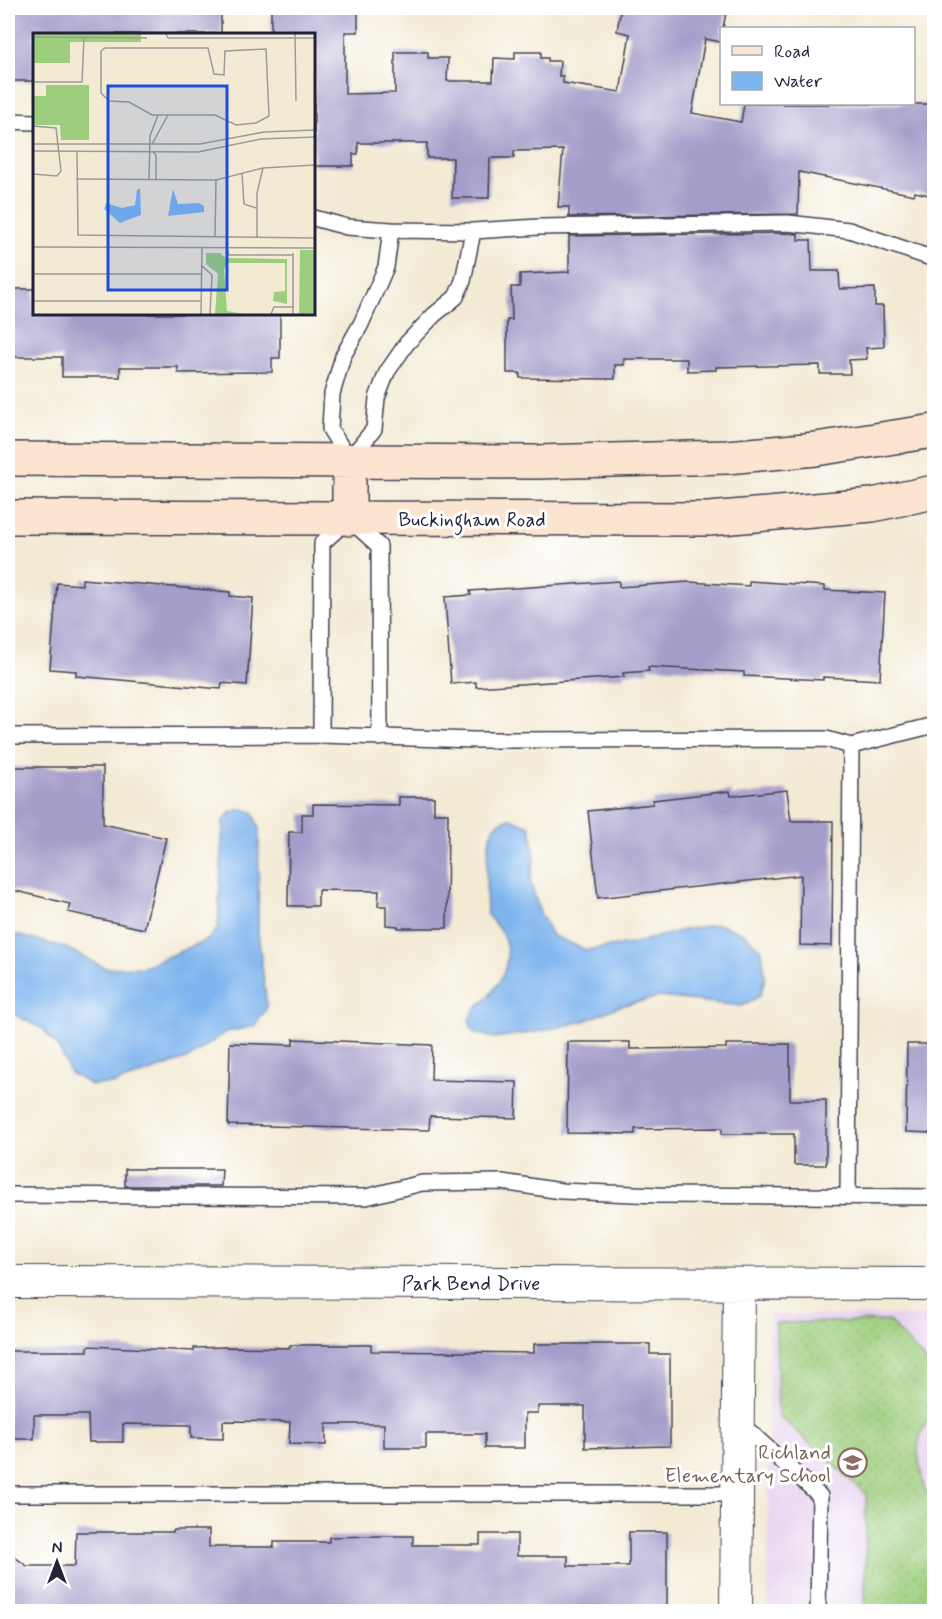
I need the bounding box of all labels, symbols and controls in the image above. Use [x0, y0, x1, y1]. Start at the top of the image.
legend [720, 27, 915, 105]
inset map [33, 33, 315, 315]
text: Road [774, 40, 810, 64]
text: Water [774, 70, 823, 94]
street label: Buckingham Road [398, 507, 546, 536]
street label: Park Bend Drive [402, 1271, 540, 1298]
place label: Richland Elementary School [665, 1440, 831, 1490]
school or university icon: Richland Elementary School [836, 1447, 868, 1479]
north arrow [27, 1532, 87, 1592]
text: N [52, 1538, 62, 1559]

